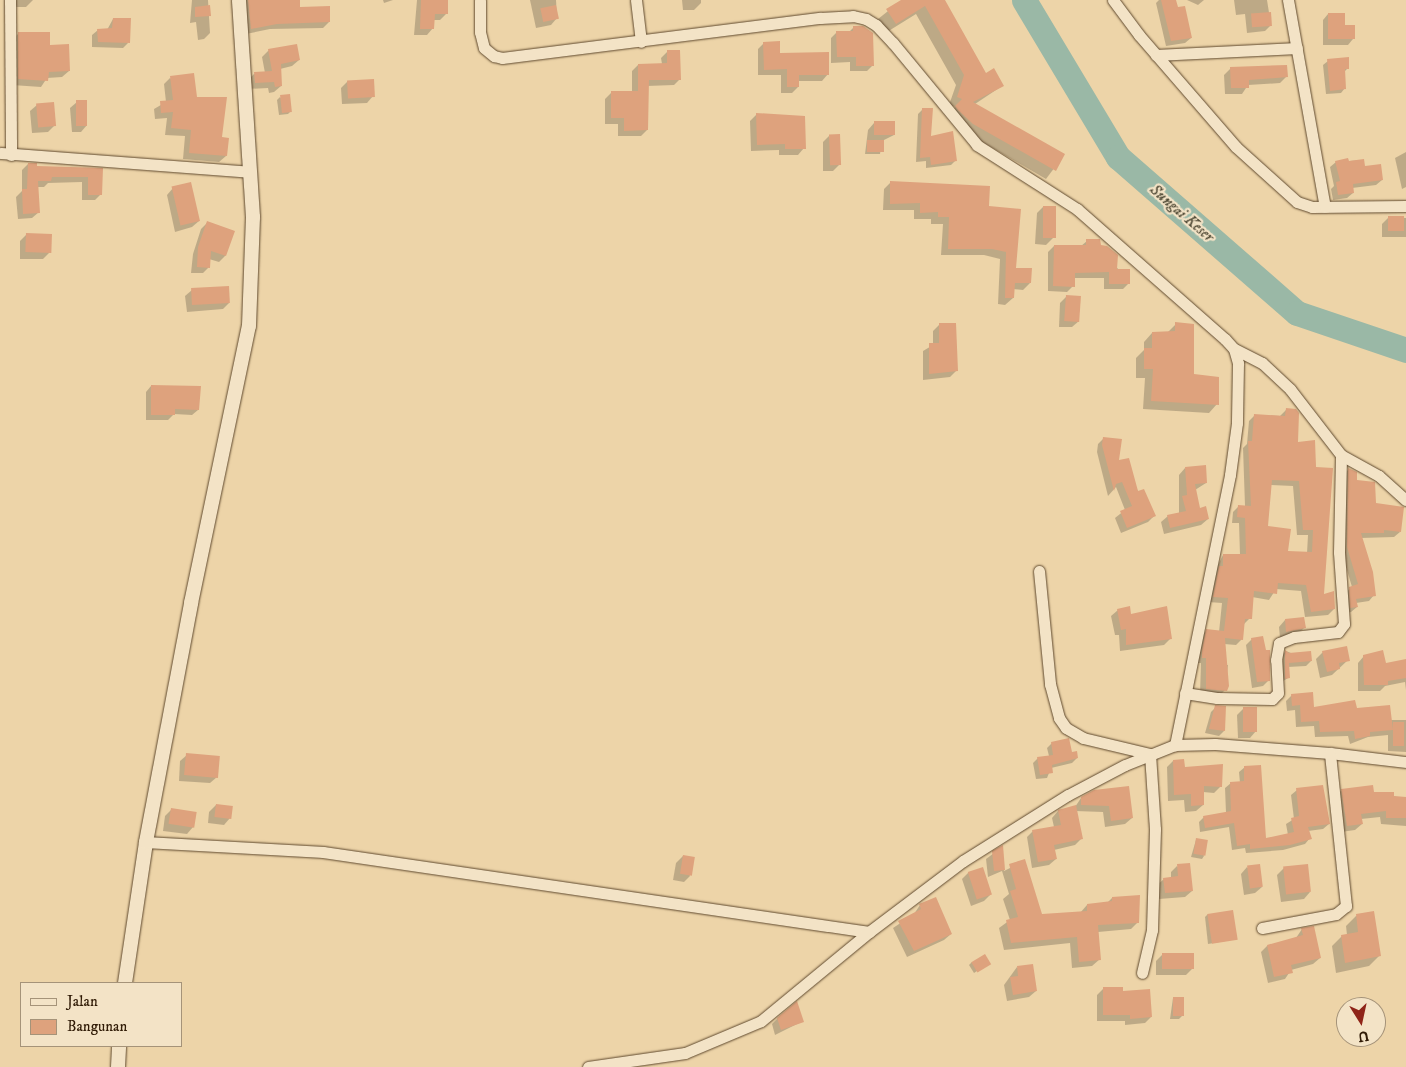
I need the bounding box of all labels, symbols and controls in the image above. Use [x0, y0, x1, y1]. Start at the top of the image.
water label: Sungai Keser [1146, 180, 1218, 246]
legend [20, 982, 182, 1047]
text: Jalan [67, 992, 98, 1011]
north arrow [1336, 997, 1386, 1047]
text: Bangunan [67, 1017, 127, 1036]
text: U [1357, 1026, 1370, 1046]

